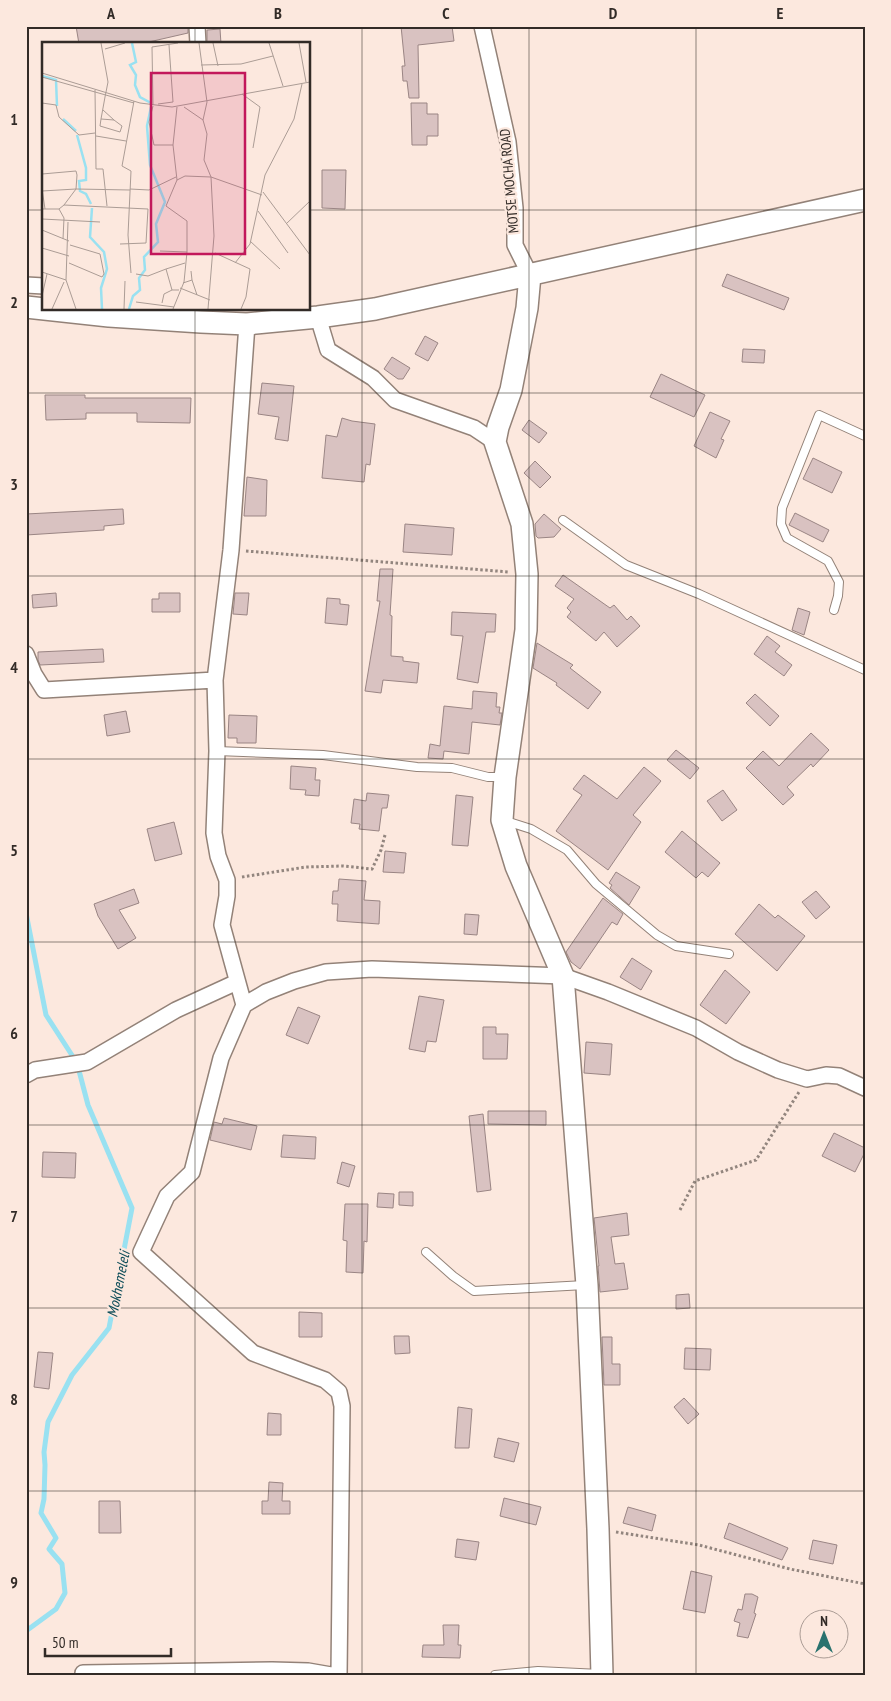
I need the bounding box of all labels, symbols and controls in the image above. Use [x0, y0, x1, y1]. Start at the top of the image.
text: A [106, 3, 116, 23]
text: B [274, 3, 282, 23]
text: C [442, 3, 450, 23]
text: D [609, 3, 618, 23]
text: E [777, 3, 784, 23]
inset map [42, 42, 310, 310]
text: 1 [10, 109, 18, 129]
street label: MOTSE MOCHA ROAD [495, 128, 523, 234]
text: 2 [10, 292, 18, 312]
text: 3 [10, 474, 18, 494]
text: 4 [10, 657, 18, 677]
text: 5 [10, 840, 18, 860]
text: 6 [10, 1023, 18, 1043]
text: 7 [10, 1206, 18, 1226]
water label: Mokhemeleli [102, 1248, 134, 1319]
text: 8 [10, 1389, 18, 1409]
text: 9 [10, 1572, 18, 1592]
north arrow [798, 1608, 848, 1658]
text: N [820, 1612, 828, 1630]
scale bar [45, 1626, 171, 1658]
text: 50 m [52, 1633, 78, 1652]

